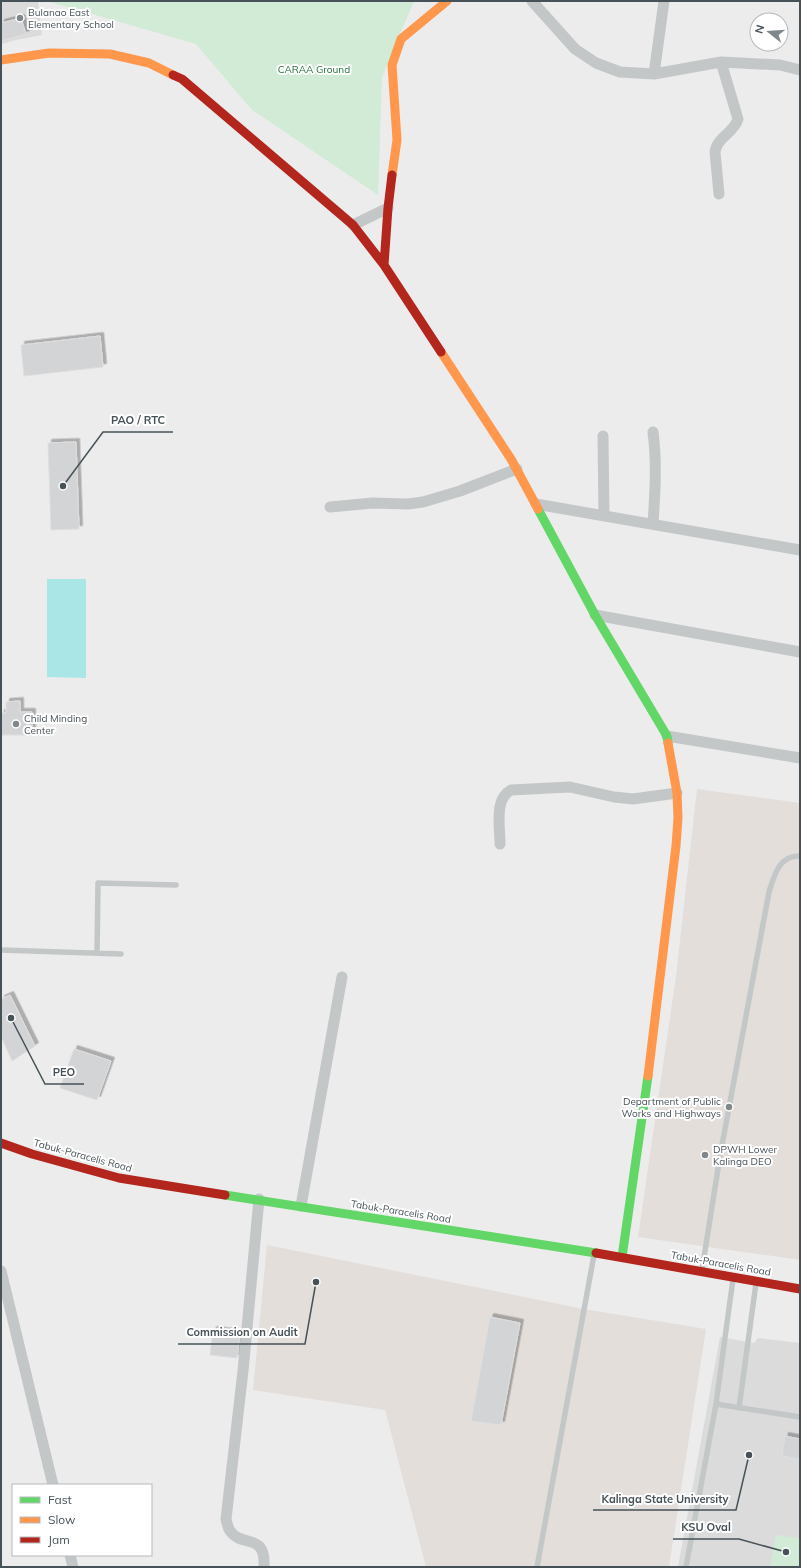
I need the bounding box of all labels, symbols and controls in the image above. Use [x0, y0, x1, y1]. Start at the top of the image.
place label: Bulanao East Elementary School [28, 6, 114, 31]
north arrow [749, 12, 789, 52]
marker: Bulanao East Elementary School [15, 13, 25, 23]
text: N [752, 23, 767, 35]
park label: CARAA Ground [278, 63, 350, 76]
callout: PAO / RTC [103, 409, 173, 432]
text: PAO / RTC [111, 413, 166, 427]
place label: Child Minding Center [24, 712, 87, 737]
marker: Child Minding Center [11, 719, 21, 729]
callout: PEO [45, 1061, 84, 1084]
text: PEO [53, 1065, 76, 1079]
place label: Department of Public Works and Highways [621, 1095, 721, 1120]
marker: Department of Public Works and Highways [724, 1102, 734, 1112]
street label: Tabuk-Paracelis Road [32, 1136, 133, 1175]
place label: DPWH Lower Kalinga DEO [713, 1143, 777, 1168]
marker: DPWH Lower Kalinga DEO [700, 1150, 710, 1160]
street label: Tabuk-Paracelis Road [350, 1197, 452, 1226]
street label: Tabuk-Paracelis Road [670, 1248, 772, 1279]
callout: Commission on Audit [178, 1321, 305, 1344]
text: Commission on Audit [186, 1325, 298, 1339]
legend [12, 1484, 152, 1556]
callout: Kalinga State University [593, 1487, 736, 1510]
text: Fast [48, 1492, 72, 1507]
text: Kalinga State University [602, 1492, 728, 1506]
text: Slow [48, 1512, 76, 1527]
callout: KSU Oval [673, 1516, 739, 1539]
text: KSU Oval [681, 1520, 731, 1534]
text: Jam [48, 1532, 70, 1547]

